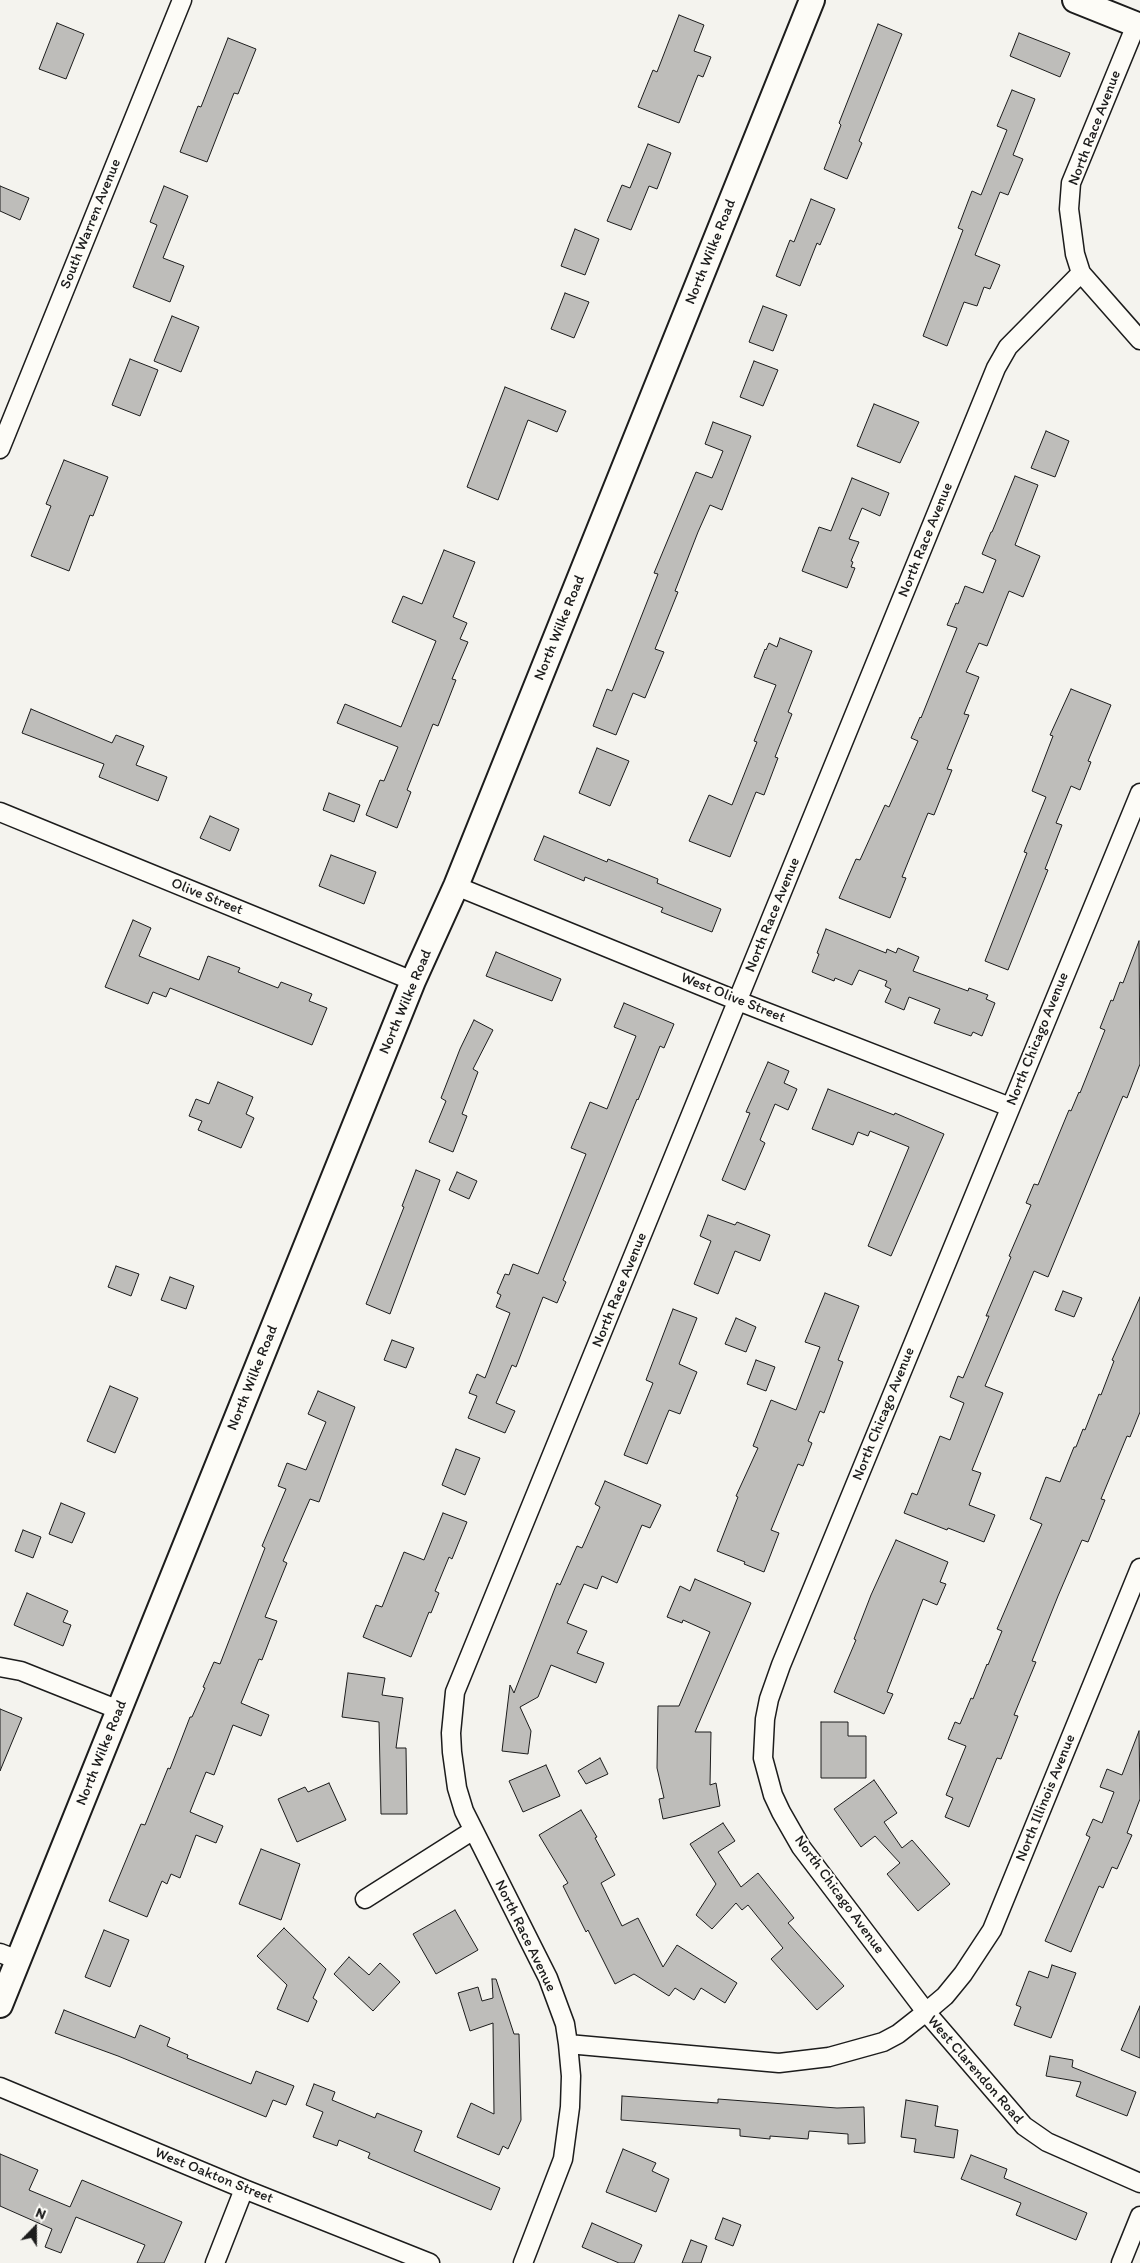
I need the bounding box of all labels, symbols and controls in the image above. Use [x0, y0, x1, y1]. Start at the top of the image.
street label: North Race Avenue [1065, 68, 1125, 188]
street label: South Warren Avenue [57, 156, 125, 292]
street label: North Wilke Road [682, 197, 740, 307]
street label: North Race Avenue [895, 480, 957, 600]
street label: North Wilke Road [531, 573, 589, 683]
street label: North Race Avenue [742, 855, 804, 975]
street label: Olive Street [168, 874, 246, 920]
street label: North Wilke Road [376, 947, 436, 1057]
street label: West Olive Street [678, 969, 788, 1027]
street label: North Chicago Avenue [1003, 970, 1073, 1108]
street label: North Race Avenue [589, 1230, 651, 1350]
street label: North Wilke Road [224, 1323, 282, 1433]
street label: North Chicago Avenue [849, 1345, 919, 1483]
street label: North Wilke Road [73, 1698, 131, 1808]
street label: North Illinois Avenue [1012, 1732, 1080, 1864]
street label: North Chicago Avenue [790, 1832, 888, 1958]
street label: North Race Avenue [490, 1877, 560, 1995]
street label: West Clarendon Road [923, 2012, 1027, 2128]
street label: West Oakton Street [152, 2144, 276, 2208]
north arrow [10, 2203, 60, 2253]
text: N [33, 2204, 48, 2223]

